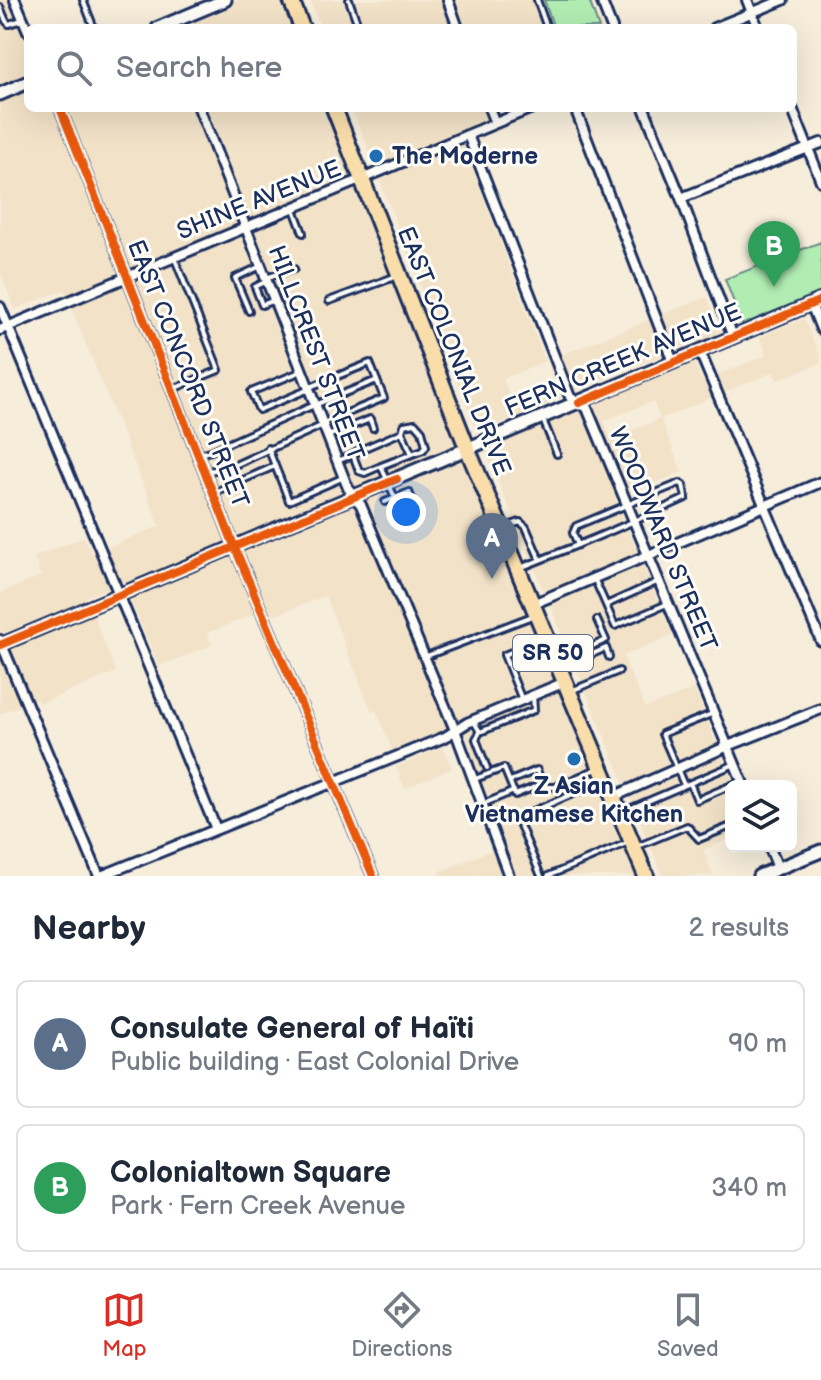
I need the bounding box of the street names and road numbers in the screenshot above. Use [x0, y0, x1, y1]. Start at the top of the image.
street label: SHINE AVENUE [173, 154, 345, 246]
street label: EAST COLONIAL DRIVE [391, 223, 517, 479]
street label: EAST CONCORD STREET [121, 236, 255, 513]
street label: HILLCREST STREET [262, 241, 371, 465]
street label: FERN CREEK AVENUE [500, 297, 746, 423]
street label: WOODWARD STREET [603, 422, 724, 656]
road number: SR 50 [513, 635, 593, 671]

